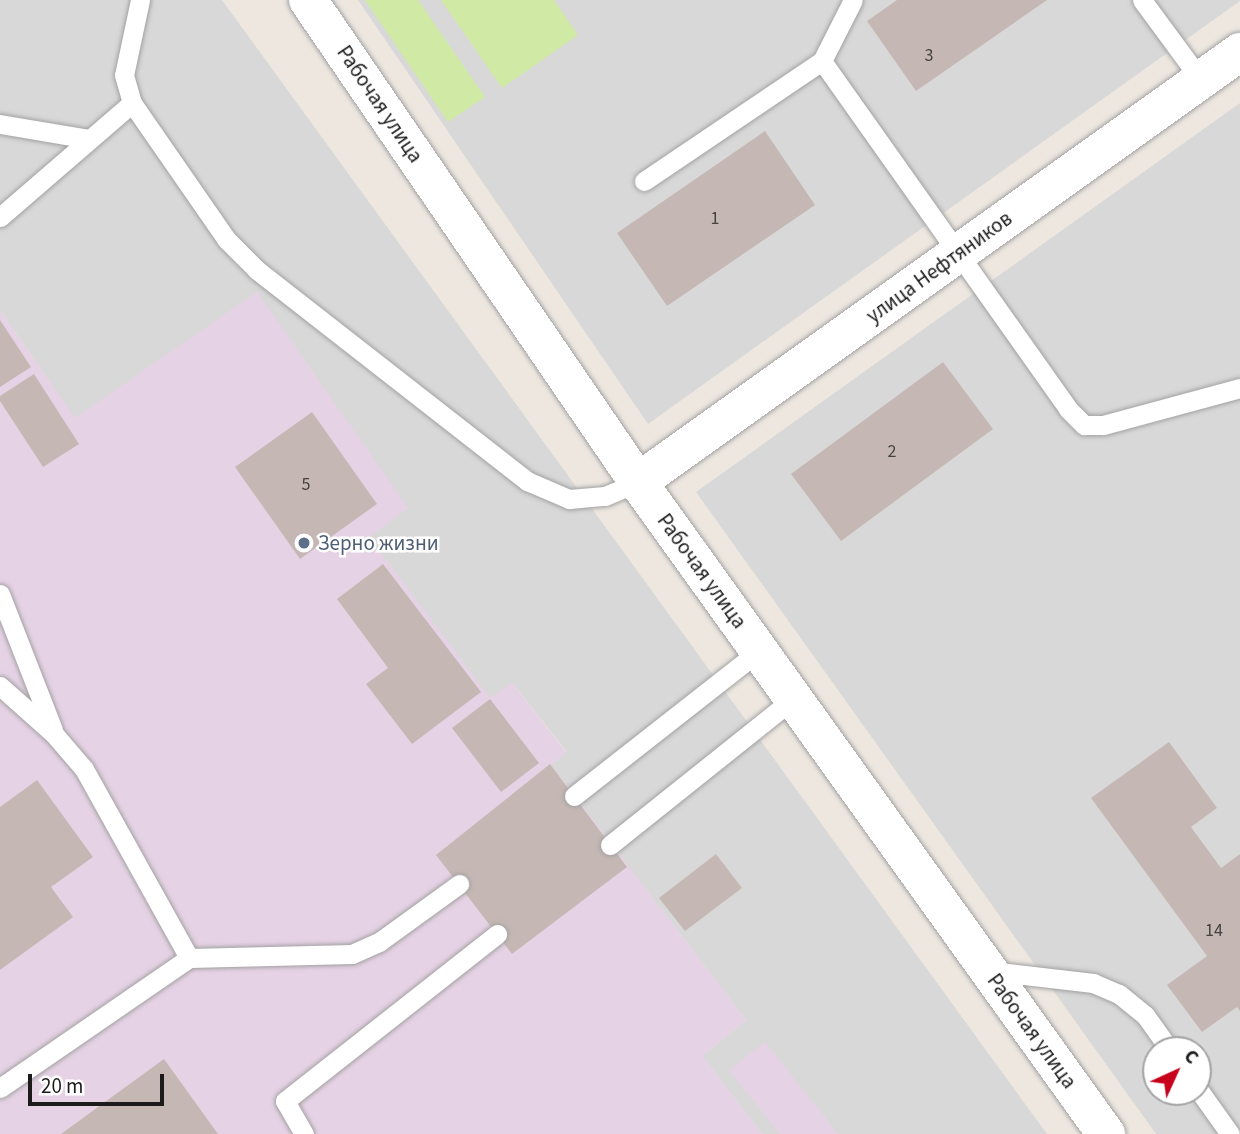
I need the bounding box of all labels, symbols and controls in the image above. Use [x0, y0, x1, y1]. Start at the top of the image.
street label: Рабочая улица [332, 41, 428, 167]
house number: 3 [925, 45, 933, 67]
street label: улица Нефтяников [861, 206, 1017, 328]
house number: 1 [711, 208, 719, 230]
house number: 2 [888, 441, 896, 463]
house number: 5 [302, 474, 310, 496]
street label: Рабочая улица [652, 509, 752, 633]
place label: Зерно жизни [318, 530, 439, 556]
marker: Зерно жизни [296, 535, 312, 551]
house number: 14 [1205, 920, 1223, 942]
street label: Рабочая улица [982, 969, 1082, 1093]
north arrow [1142, 1036, 1212, 1106]
text: С [1177, 1044, 1204, 1071]
scale bar [32, 1060, 168, 1104]
text: 20 m [41, 1071, 83, 1101]

